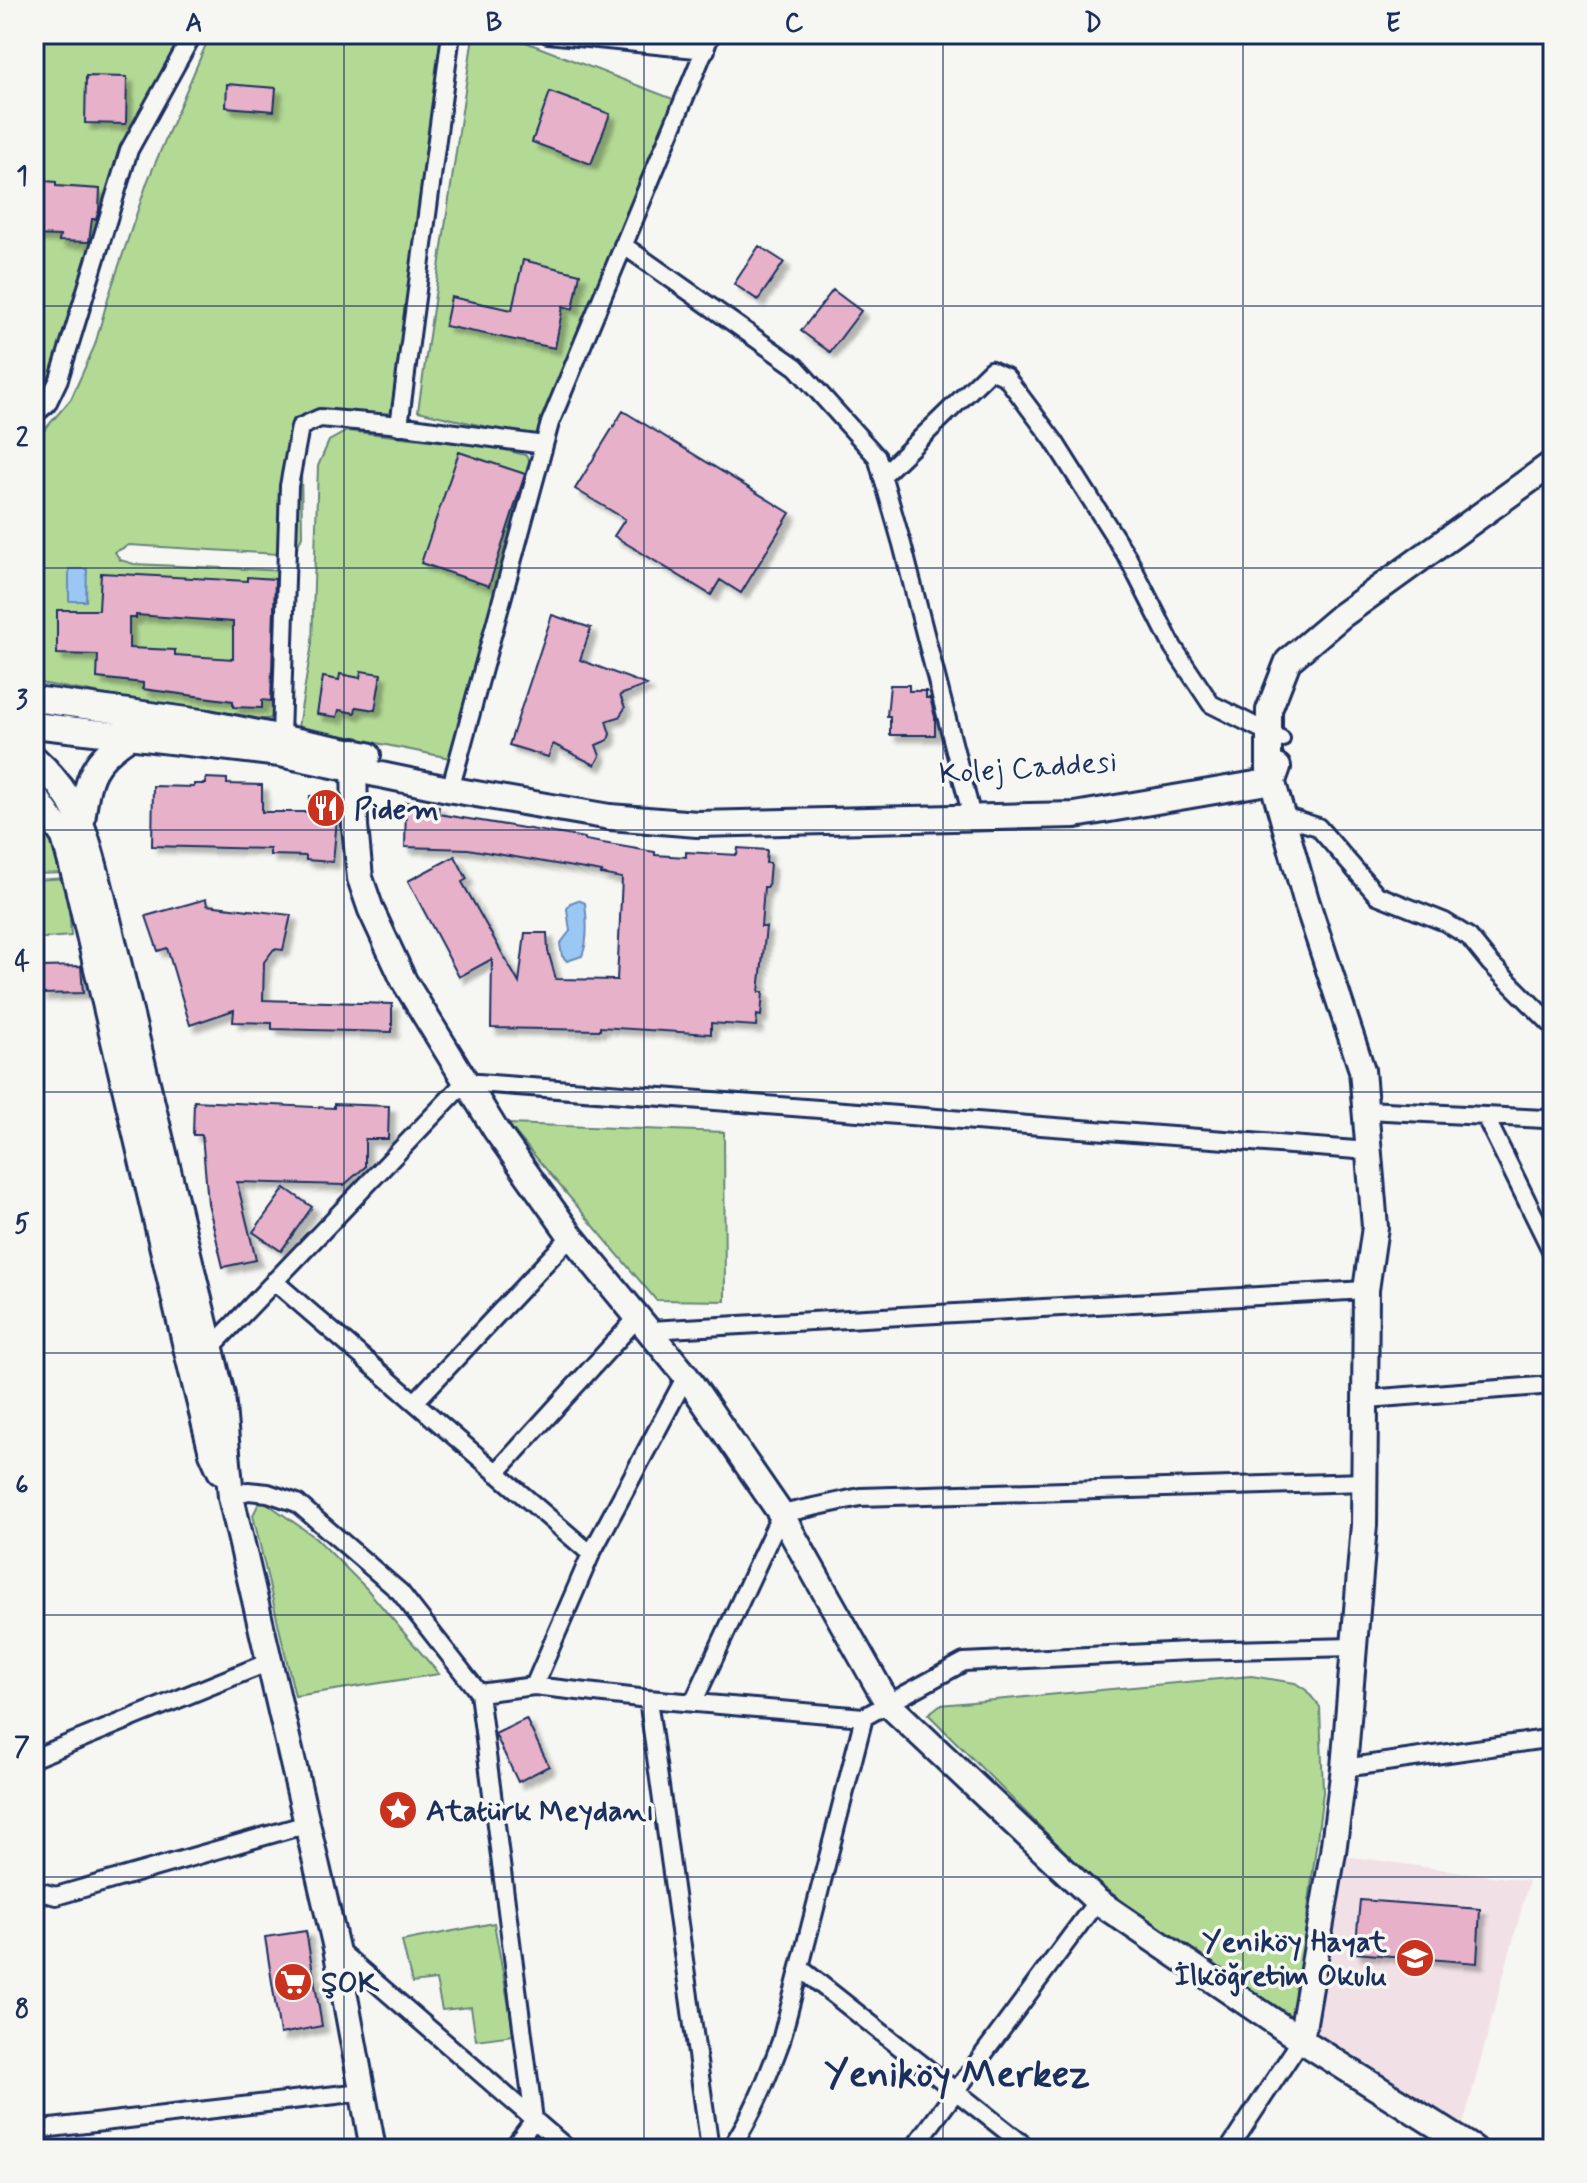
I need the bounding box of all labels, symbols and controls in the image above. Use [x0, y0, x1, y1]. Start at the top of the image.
text: A [185, 7, 203, 41]
text: B [486, 7, 502, 41]
text: C [785, 7, 804, 41]
text: D [1084, 7, 1102, 41]
text: E [1385, 7, 1401, 41]
text: 1 [16, 160, 28, 194]
text: 2 [16, 422, 29, 456]
text: 3 [16, 684, 28, 718]
street label: Kolej Caddesi [938, 743, 1118, 794]
restaurant icon: Pidem [305, 787, 347, 829]
place label: Pidem [354, 790, 439, 829]
text: 4 [14, 946, 30, 980]
text: 5 [14, 1208, 30, 1242]
text: 6 [15, 1469, 29, 1503]
text: 7 [14, 1731, 30, 1765]
place icon: Atatürk Meydanı [377, 1789, 419, 1831]
place label: Atatürk Meydanı [426, 1792, 654, 1831]
place label: Yeniköy Hayat İlköğretim Okulu [1174, 1923, 1387, 1997]
school or university icon: Yeniköy Hayat İlköğretim Okulu [1394, 1937, 1436, 1979]
supermarket icon: ŞOK [272, 1961, 314, 2003]
place label: ŞOK [321, 1964, 380, 2003]
text: 8 [15, 1993, 29, 2027]
district label: Yeniköy Merkez [824, 2051, 1090, 2100]

